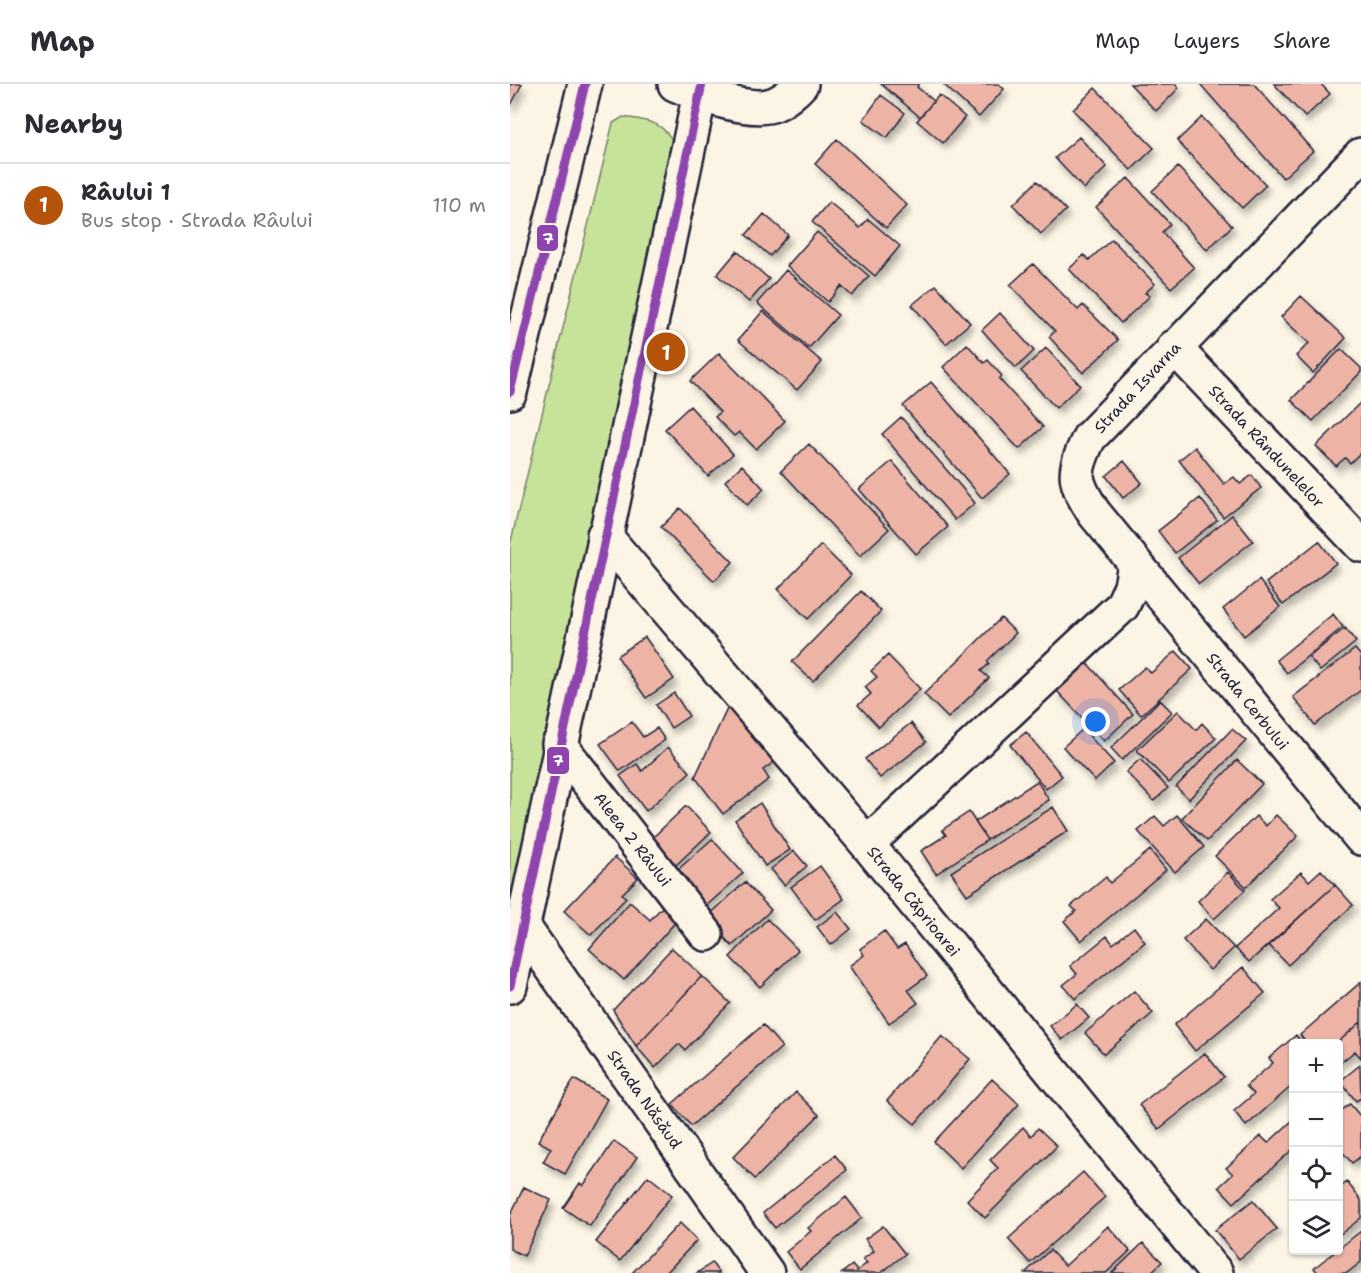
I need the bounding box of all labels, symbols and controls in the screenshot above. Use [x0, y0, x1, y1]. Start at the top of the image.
text: Map [30, 22, 95, 60]
text: Map [1095, 27, 1140, 55]
text: Layers [1173, 27, 1240, 55]
text: Share [1273, 27, 1331, 55]
text: Nearby [24, 106, 123, 141]
text: Râului 1 [81, 178, 171, 207]
text: 1 [39, 192, 48, 218]
text: 110 m [432, 192, 486, 218]
text: Bus stop · Strada Râului [81, 207, 313, 233]
line badge: 7 [536, 224, 559, 252]
text: 7 [542, 228, 554, 249]
pin: 1 [646, 330, 686, 374]
street label: Strada Isvarna [1089, 337, 1185, 438]
street label: Strada Rândunelelor [1204, 380, 1329, 512]
street label: Strada Cerbului [1202, 648, 1293, 754]
your location [1081, 707, 1110, 736]
line badge: 7 [546, 746, 570, 775]
text: 7 [552, 750, 564, 771]
street label: Aleea 2 Râului [589, 788, 676, 891]
street label: Strada Căprioarei [862, 842, 965, 961]
map controls [1289, 1039, 1343, 1255]
button: + [1289, 1039, 1343, 1093]
street label: Strada Năsăud [603, 1046, 687, 1153]
button: − [1289, 1093, 1343, 1147]
button: locate [1289, 1147, 1343, 1201]
button: layers [1289, 1201, 1343, 1255]

